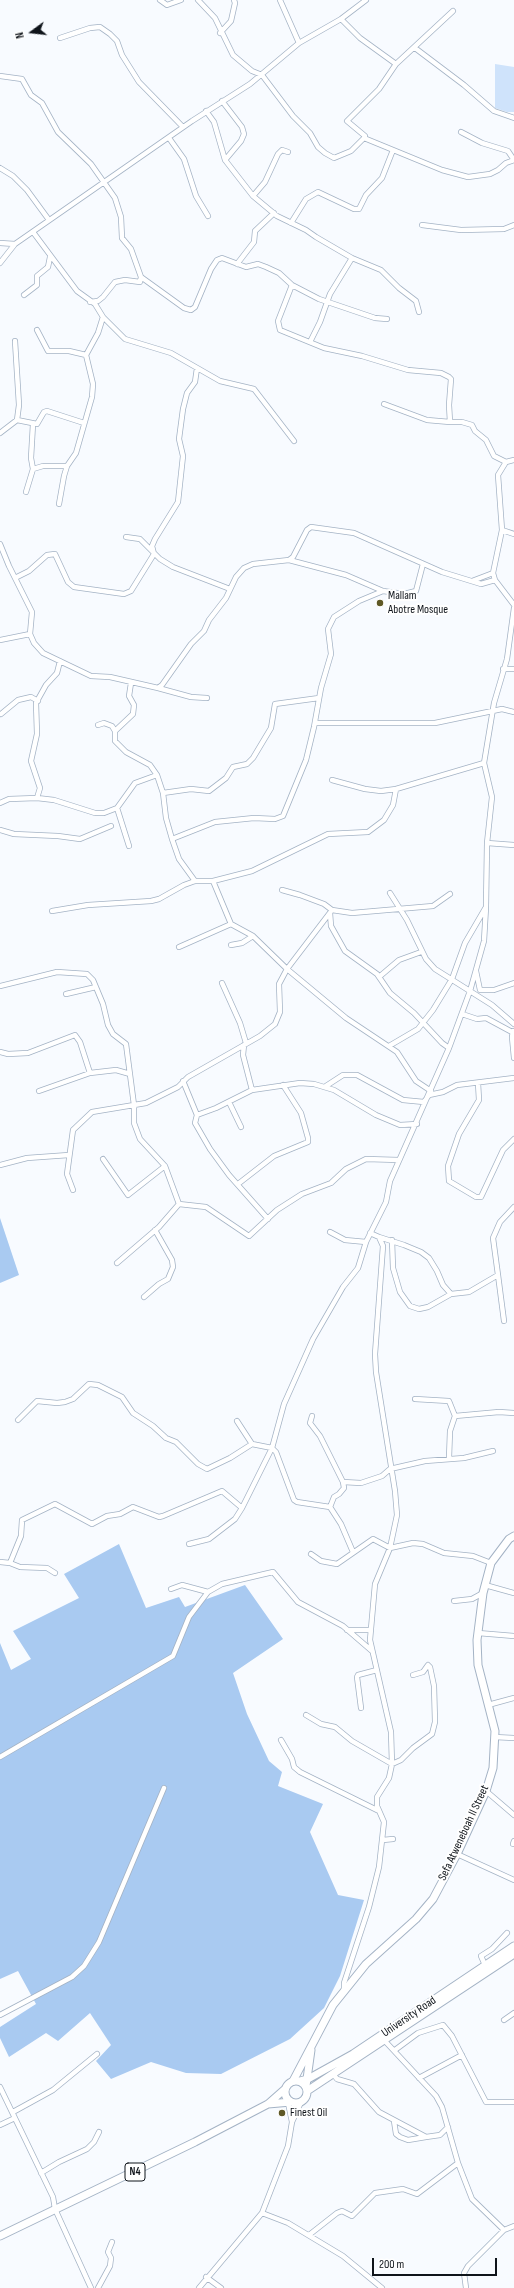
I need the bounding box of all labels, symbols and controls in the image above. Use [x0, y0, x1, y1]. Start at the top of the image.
north arrow [12, 12, 52, 52]
text: N [13, 31, 27, 40]
place label: Mallam Abotre Mosque [388, 589, 448, 617]
marker: Mallam Abotre Mosque [375, 598, 385, 608]
street label: Sefa Atweneboah II Street [436, 1783, 492, 1883]
street label: University Road [379, 1994, 439, 2040]
place label: Finest Oil [290, 2106, 327, 2120]
marker: Finest Oil [277, 2108, 287, 2118]
road number: N4 [125, 2163, 145, 2181]
scale bar [374, 2250, 499, 2276]
text: 200 m [379, 2257, 404, 2272]

